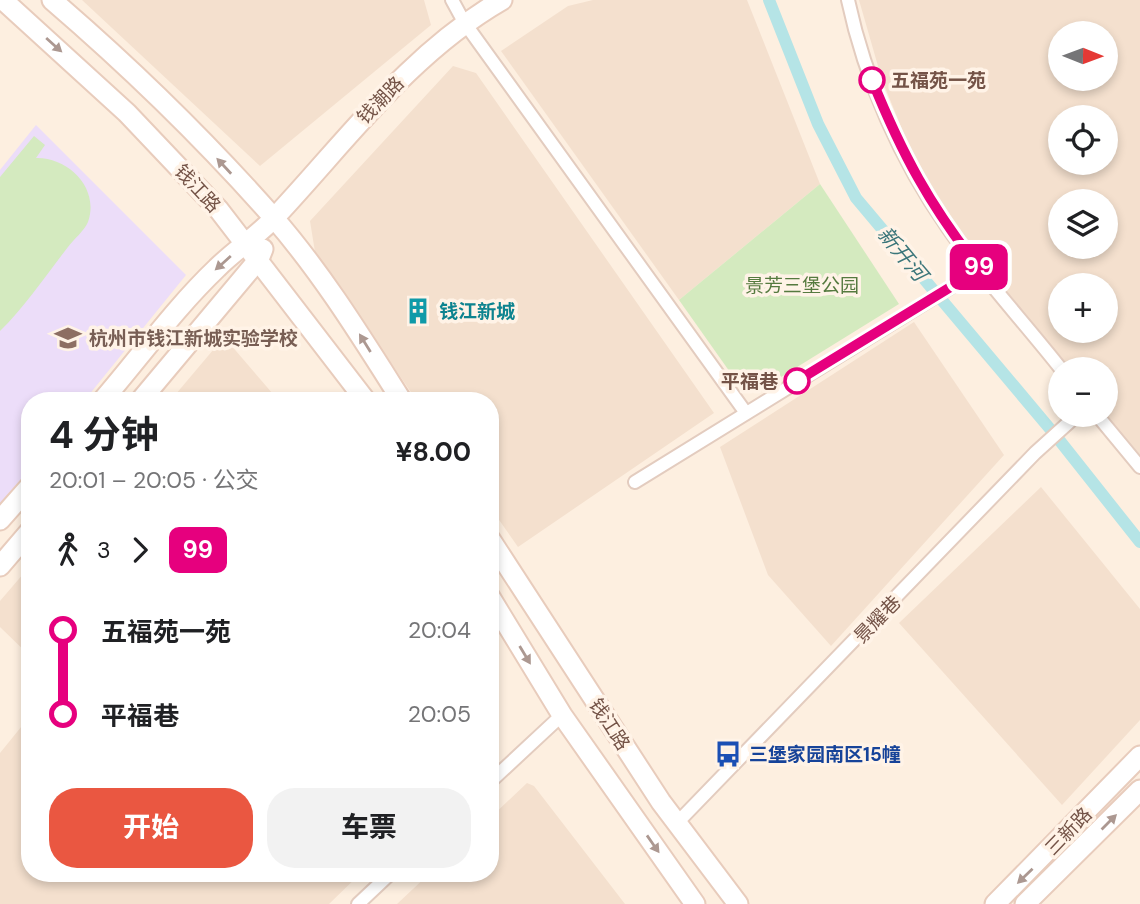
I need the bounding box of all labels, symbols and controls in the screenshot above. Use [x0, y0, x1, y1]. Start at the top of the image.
north arrow [1048, 21, 1118, 91]
map controls [1048, 21, 1118, 427]
one-way arrow [45, 37, 63, 53]
marker: 五福苑一苑 [859, 67, 885, 93]
place label: 五福苑一苑 [891, 68, 986, 93]
street label: 钱潮路 [352, 71, 409, 130]
button: locate [1048, 105, 1118, 175]
one-way arrow [216, 157, 232, 174]
street label: 钱江路 [169, 159, 226, 218]
button: layers [1048, 189, 1118, 259]
water label: 新开河 [871, 221, 936, 290]
line badge: 99 [948, 244, 1010, 290]
text: 99 [964, 251, 994, 282]
one-way arrow [214, 255, 231, 270]
park label: 景芳三堡公园 [745, 273, 859, 298]
button: + [1048, 273, 1118, 343]
building icon: 钱江新城 [403, 296, 433, 326]
place label: 钱江新城 [439, 299, 515, 324]
school or university icon: 杭州市钱江新城实验学校 [53, 323, 83, 353]
place label: 杭州市钱江新城实验学校 [89, 326, 298, 351]
one-way arrow [359, 333, 372, 353]
button: − [1048, 357, 1118, 427]
marker: 平福巷 [784, 368, 810, 394]
place label: 平福巷 [721, 369, 779, 394]
text: 4 分钟 [49, 410, 159, 460]
text: ¥8.00 [396, 435, 471, 469]
text: 20:01 – 20:05 · 公交 [49, 465, 259, 495]
icon: walk [49, 531, 87, 569]
icon: forward [121, 531, 159, 569]
text: 99 [183, 534, 213, 565]
text: 3 [97, 535, 111, 565]
street label: 景耀巷 [849, 590, 906, 649]
text: 五福苑一苑 [101, 615, 231, 649]
text: 20:04 [408, 615, 471, 645]
one-way arrow [519, 645, 532, 664]
street label: 钱江路 [584, 694, 636, 755]
text: 平福巷 [101, 699, 179, 733]
text: 20:05 [408, 699, 471, 729]
bus stop icon: 三堡家园南区15幢 [713, 739, 743, 769]
place label: 三堡家园南区15幢 [749, 742, 901, 767]
button: 开始 [49, 788, 253, 868]
button: 车票 [267, 788, 471, 868]
street label: 三新路 [1040, 802, 1097, 861]
one-way arrow [1100, 813, 1117, 830]
one-way arrow [646, 834, 659, 853]
one-way arrow [1016, 868, 1033, 885]

